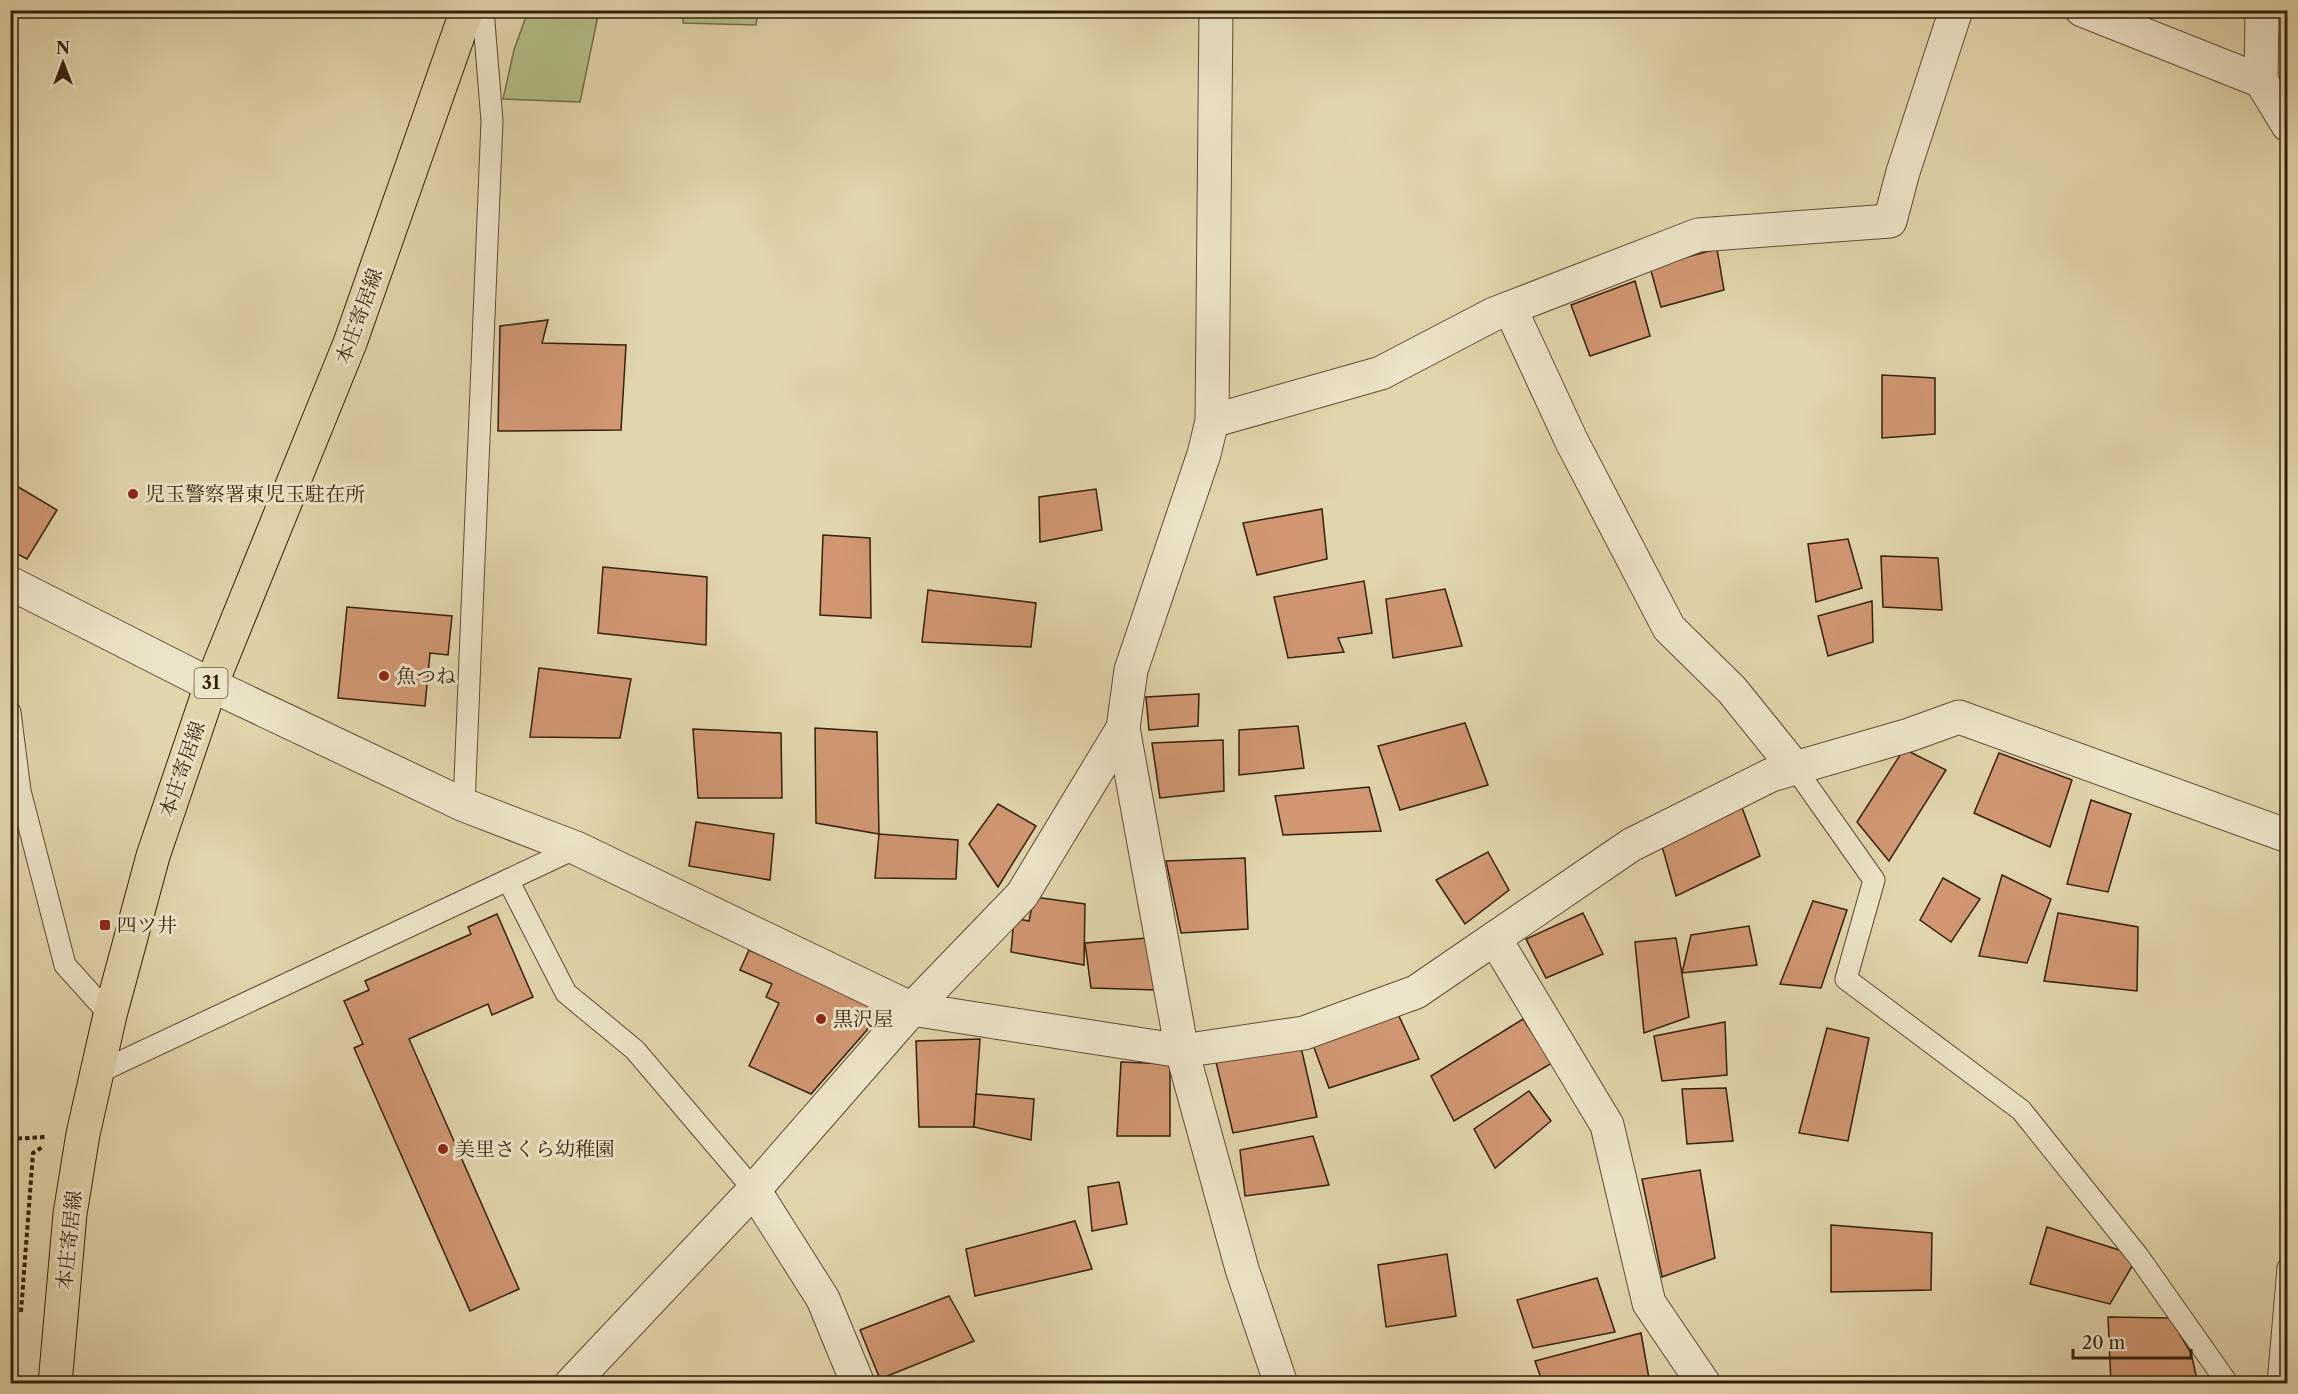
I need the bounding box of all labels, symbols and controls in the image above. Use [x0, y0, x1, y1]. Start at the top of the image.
north arrow [33, 33, 93, 93]
text: N [56, 38, 70, 58]
street label: 本庄寄居線 [331, 265, 387, 367]
place label: 児玉警察署東児玉駐在所 [145, 482, 365, 506]
marker: 児玉警察署東児玉駐在所 [126, 487, 140, 501]
place label: 魚つね [396, 664, 456, 688]
road number: 31 [194, 668, 228, 698]
marker: 魚つね [377, 669, 391, 683]
street label: 本庄寄居線 [154, 718, 210, 820]
place label: 四ツ井 [117, 913, 177, 937]
marker: 四ツ井 [98, 918, 112, 932]
place label: 黒沢屋 [833, 1007, 893, 1031]
marker: 黒沢屋 [814, 1012, 828, 1026]
place label: 美里さくら幼稚園 [455, 1137, 615, 1161]
marker: 美里さくら幼稚園 [436, 1142, 450, 1156]
street label: 本庄寄居線 [52, 1189, 86, 1291]
scale bar [2073, 1322, 2192, 1360]
text: 20 m [2082, 1332, 2126, 1354]

